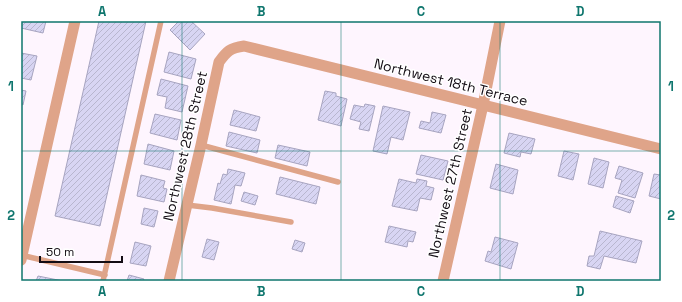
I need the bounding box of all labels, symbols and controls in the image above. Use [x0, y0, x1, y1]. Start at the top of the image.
text: A [98, 3, 107, 20]
text: B [257, 3, 266, 20]
text: C [417, 3, 425, 20]
text: D [576, 3, 585, 20]
street label: Northwest 18th Terrace [372, 54, 530, 110]
street label: Northwest 28th Street [159, 69, 211, 223]
text: 1 [8, 78, 14, 95]
text: 1 [668, 78, 674, 95]
street label: Northwest 27th Street [424, 107, 476, 259]
text: 2 [7, 207, 15, 224]
text: 2 [667, 207, 675, 224]
scale bar [40, 238, 122, 264]
text: 50 m [46, 244, 74, 260]
text: A [98, 283, 107, 300]
text: B [257, 283, 266, 300]
text: C [417, 283, 425, 300]
text: D [576, 283, 585, 300]

